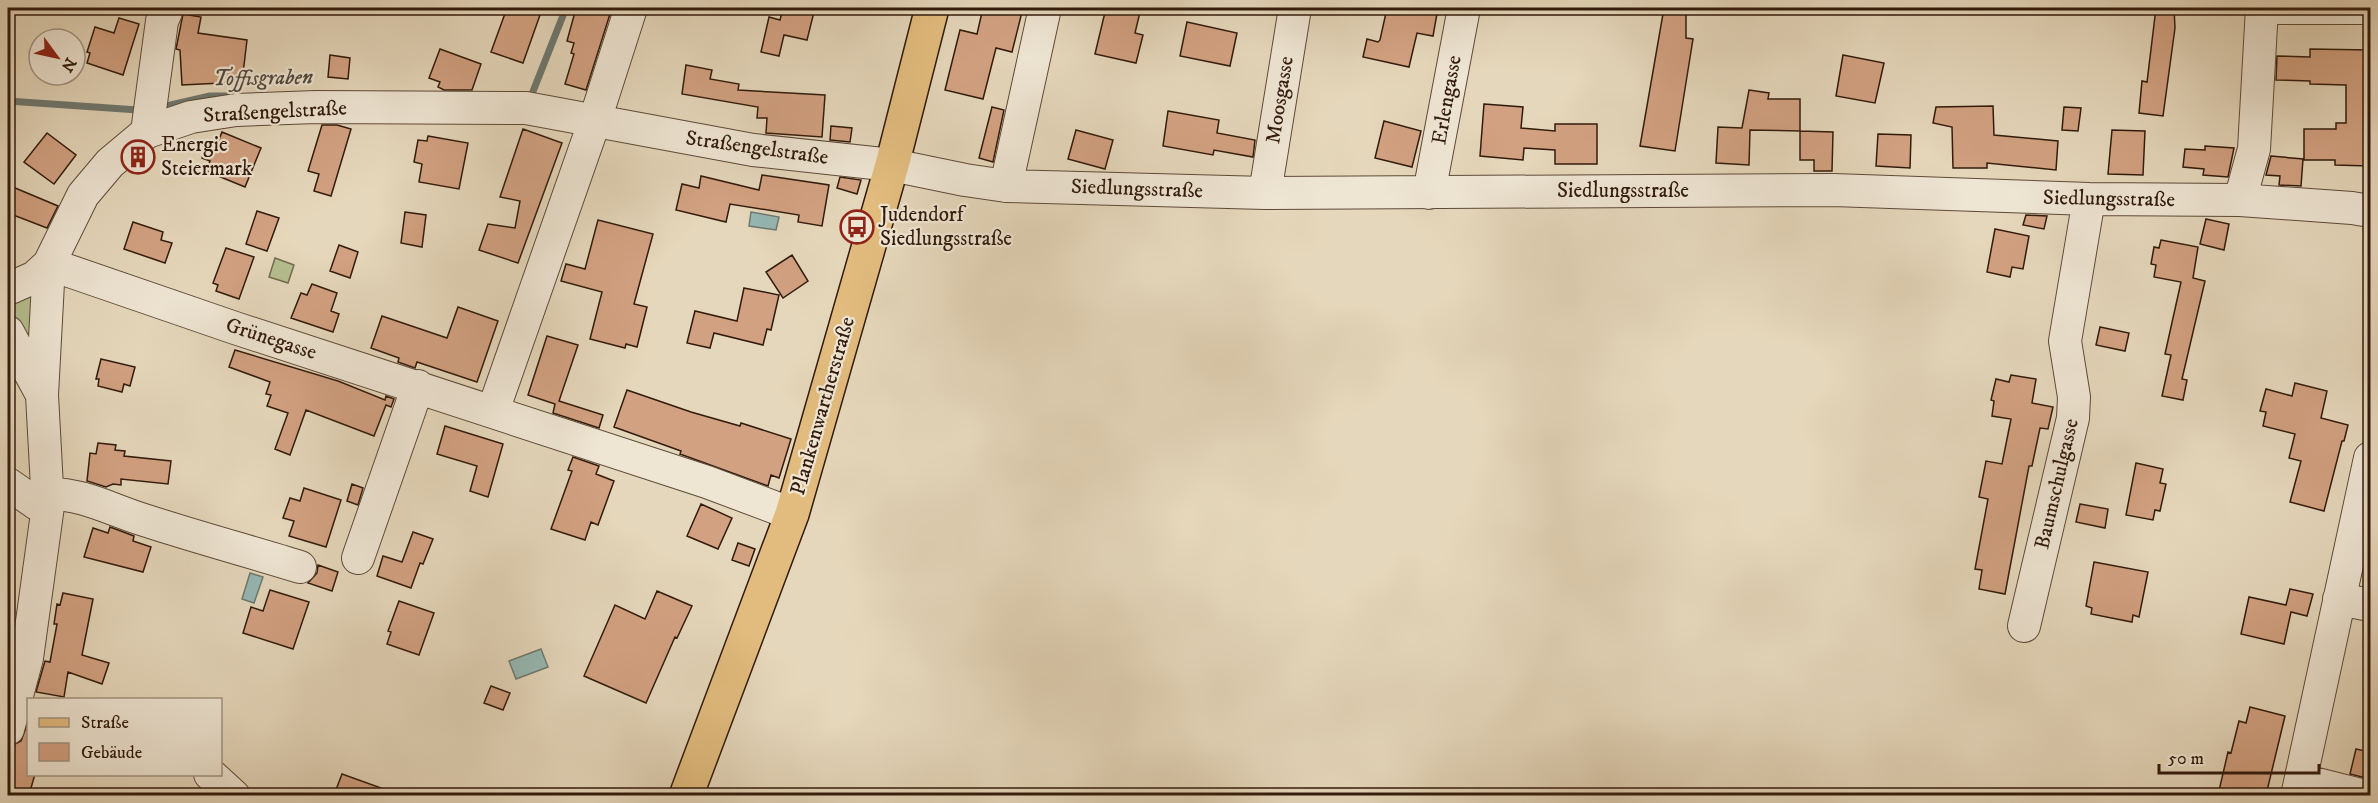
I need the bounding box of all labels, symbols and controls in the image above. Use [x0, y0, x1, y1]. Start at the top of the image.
north arrow [27, 27, 87, 87]
street label: Erlengasse [1426, 53, 1468, 147]
text: N [57, 54, 81, 76]
street label: Moosgasse [1260, 54, 1300, 146]
water label: Toffisgraben [213, 64, 313, 92]
street label: Straßengelstraße [202, 95, 348, 129]
street label: Straßengelstraße [684, 125, 830, 171]
place label: Energie Steiermark [161, 132, 253, 182]
building icon: Energie Steiermark [120, 139, 156, 175]
street label: Siedlungsstraße [1071, 174, 1204, 204]
street label: Siedlungsstraße [1557, 178, 1689, 204]
street label: Siedlungsstraße [2043, 185, 2176, 213]
place label: Judendorf Siedlungsstraße [878, 202, 1012, 252]
bus stop icon: Judendorf Siedlungsstraße [839, 209, 875, 245]
street label: Grünegasse [222, 312, 320, 366]
street label: Plankenwartherstraße [785, 314, 861, 498]
street label: Baumschulgasse [2029, 416, 2085, 552]
legend [27, 698, 222, 776]
text: Straße [81, 712, 129, 734]
scale bar [2159, 737, 2320, 775]
text: Gebäude [81, 742, 142, 764]
text: 50 m [2168, 748, 2204, 770]

